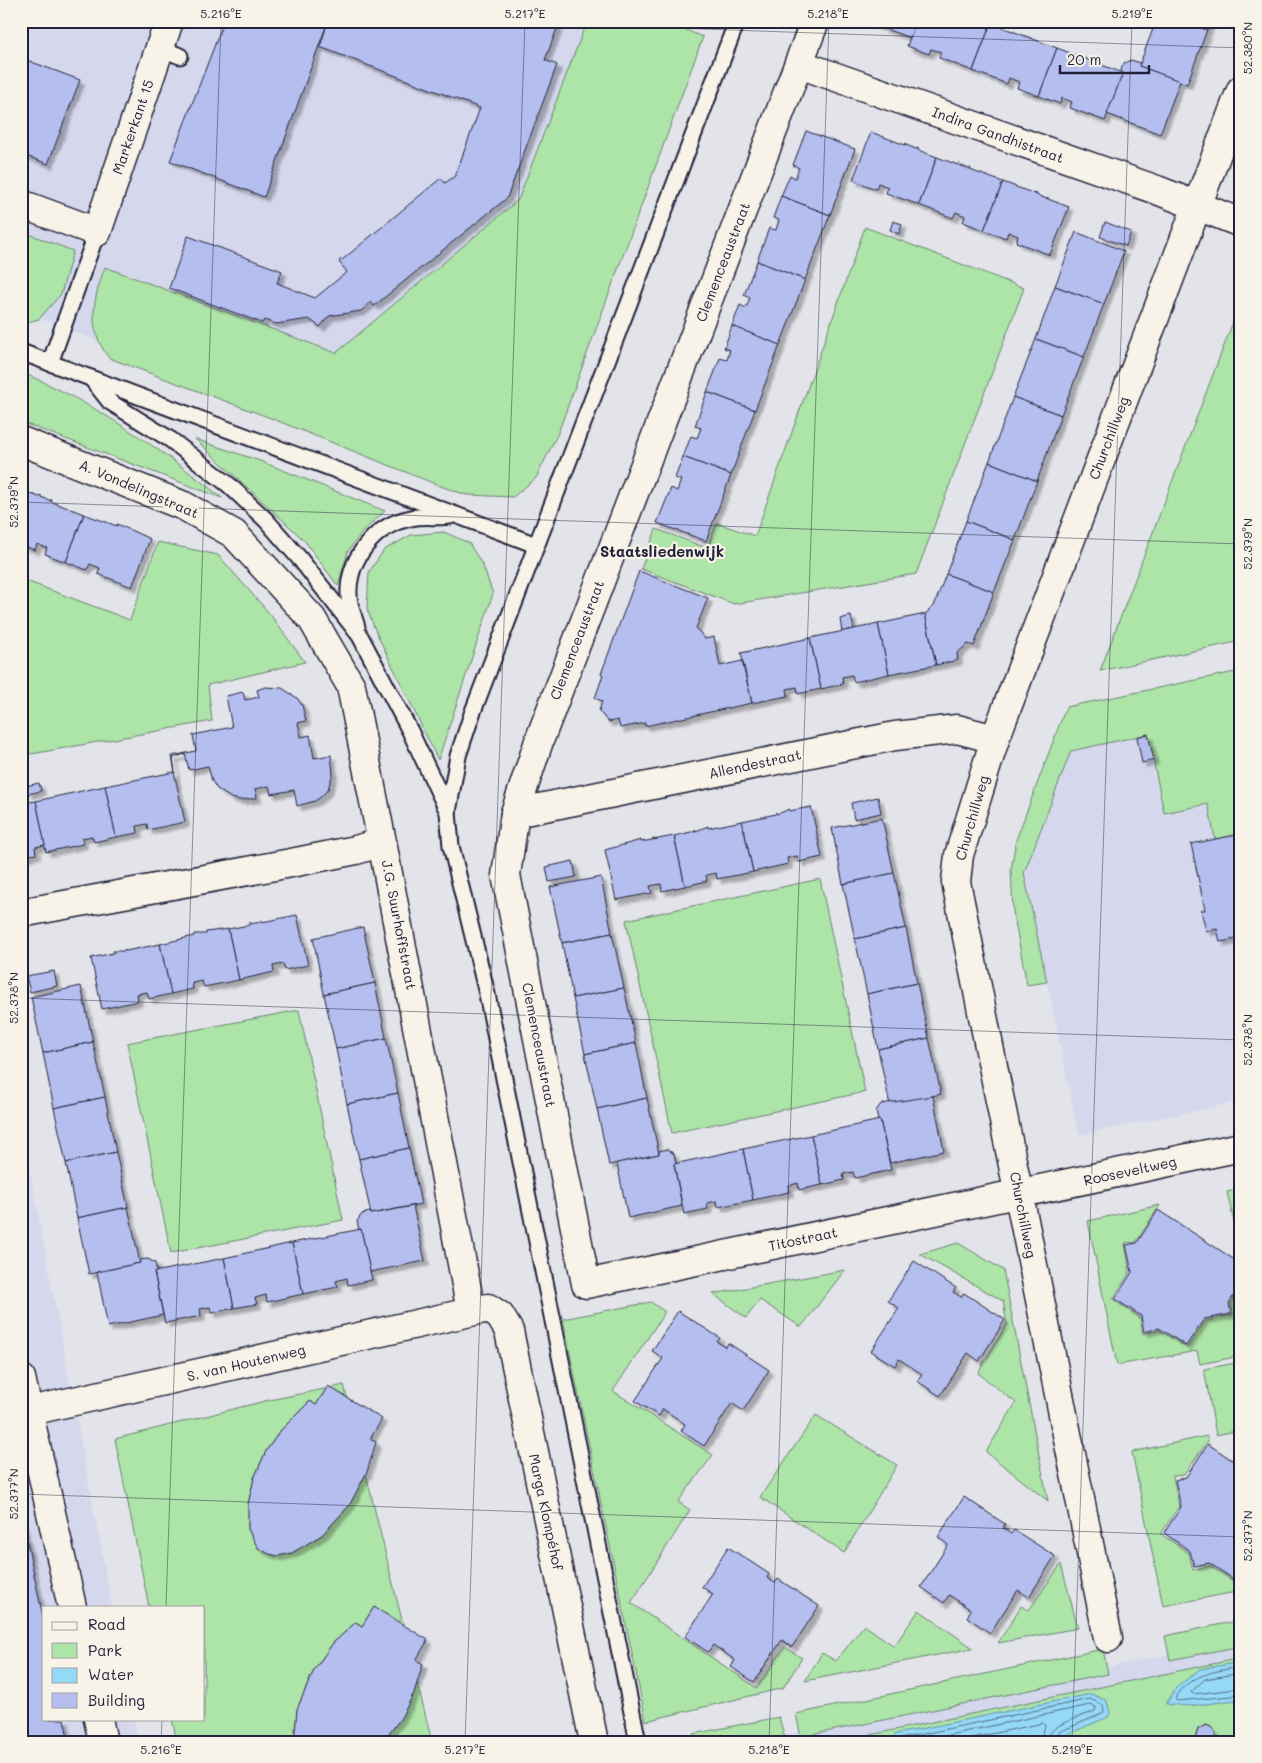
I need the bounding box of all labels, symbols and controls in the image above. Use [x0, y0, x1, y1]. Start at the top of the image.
text: 5.216°E [200, 5, 242, 21]
text: 5.217°E [505, 5, 546, 21]
text: 5.218°E [807, 5, 849, 21]
text: 5.219°E [1111, 5, 1153, 21]
text: 52.380°N [1239, 22, 1255, 74]
scale bar [1060, 42, 1148, 74]
text: 20 m [1067, 49, 1101, 69]
street label: Markerkant 15 [107, 77, 158, 177]
street label: Indira Gandhistraat [930, 102, 1067, 167]
street label: Clemenceaustraat [691, 199, 754, 324]
street label: Churchillweg [1084, 393, 1133, 482]
street label: A. Vondelingstraat [76, 455, 202, 522]
text: 52.379°N [5, 476, 21, 528]
text: 52.379°N [1239, 518, 1255, 570]
district label: Staatsliedenwijk [600, 541, 724, 561]
street label: Clemenceaustraat [545, 577, 608, 702]
street label: Allendestraat [707, 744, 803, 783]
street label: Churchillweg [950, 773, 993, 863]
street label: J.G. Suurhoffstraat [378, 858, 421, 991]
text: 52.378°N [5, 972, 21, 1024]
street label: Clemenceaustraat [518, 981, 561, 1109]
text: 52.378°N [1239, 1014, 1255, 1066]
street label: Rooseveltweg [1082, 1151, 1178, 1190]
street label: Churchillweg [1006, 1170, 1041, 1260]
street label: Titostraat [767, 1222, 839, 1255]
street label: S. van Houtenweg [185, 1340, 307, 1385]
street label: Marga Klompéhof [525, 1452, 568, 1572]
text: 52.377°N [5, 1468, 21, 1520]
text: 52.377°N [1239, 1510, 1255, 1562]
legend [42, 1606, 205, 1720]
text: Road [88, 1614, 125, 1634]
text: Park [88, 1640, 122, 1660]
text: Water [88, 1664, 134, 1684]
text: Building [88, 1690, 145, 1710]
text: 5.216°E [140, 1741, 182, 1757]
text: 5.217°E [445, 1741, 486, 1757]
text: 5.218°E [748, 1741, 790, 1757]
text: 5.219°E [1051, 1741, 1093, 1757]

